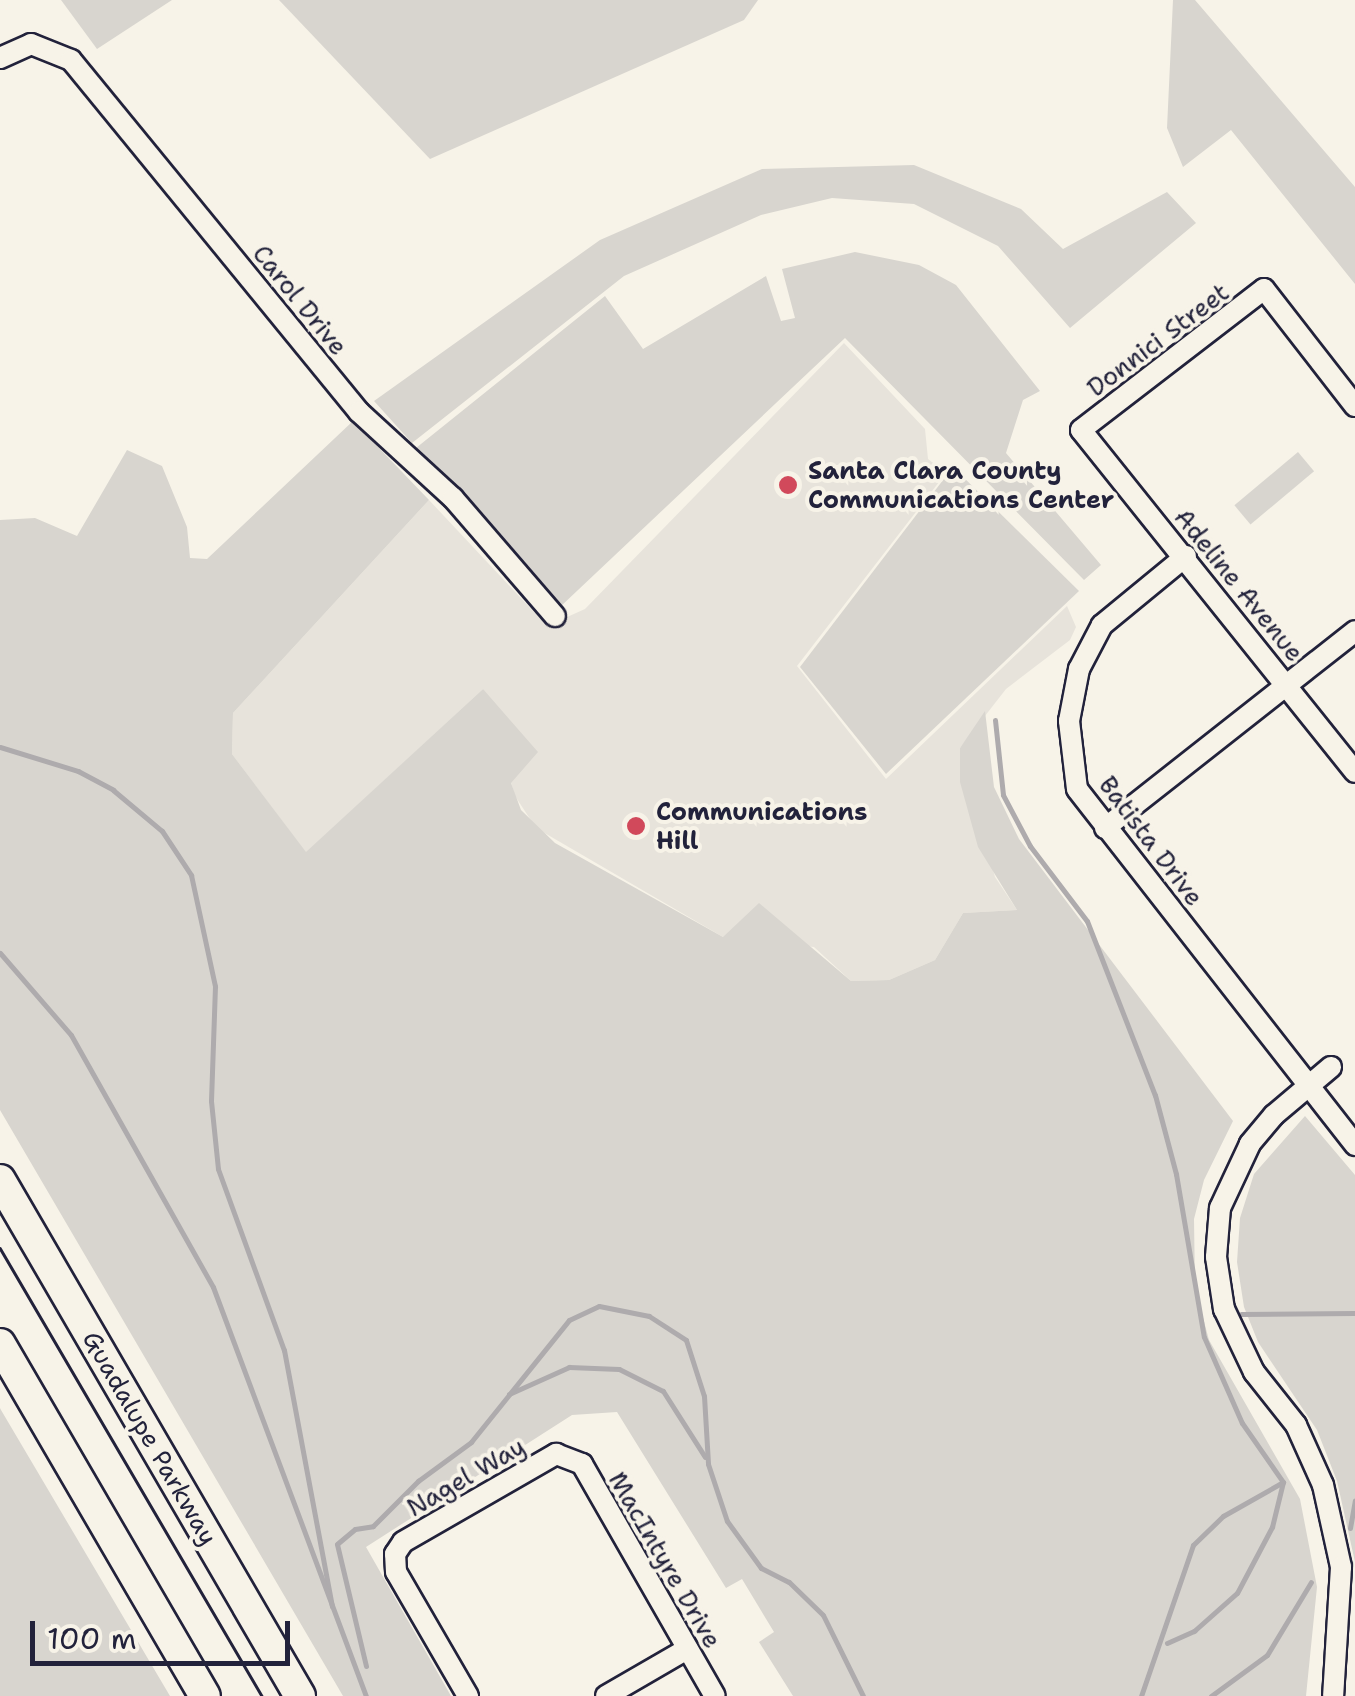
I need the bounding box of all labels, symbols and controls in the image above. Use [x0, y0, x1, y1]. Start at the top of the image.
street label: Carol Drive [246, 239, 354, 361]
street label: Donnici Street [1081, 277, 1235, 403]
place label: Santa Clara County Communications Center [808, 456, 1114, 515]
marker: Santa Clara County Communications Center [777, 474, 799, 496]
street label: Adeline Avenue [1168, 503, 1310, 667]
street label: Batista Drive [1093, 770, 1209, 912]
place label: Communications Hill [656, 797, 867, 856]
marker: Communications Hill [625, 815, 647, 837]
street label: Guadalupe Parkway [76, 1326, 224, 1550]
street label: Nagel Way [401, 1431, 531, 1523]
street label: MacIntyre Drive [602, 1467, 728, 1653]
scale bar [35, 1601, 295, 1663]
text: 100 m [47, 1618, 137, 1659]

